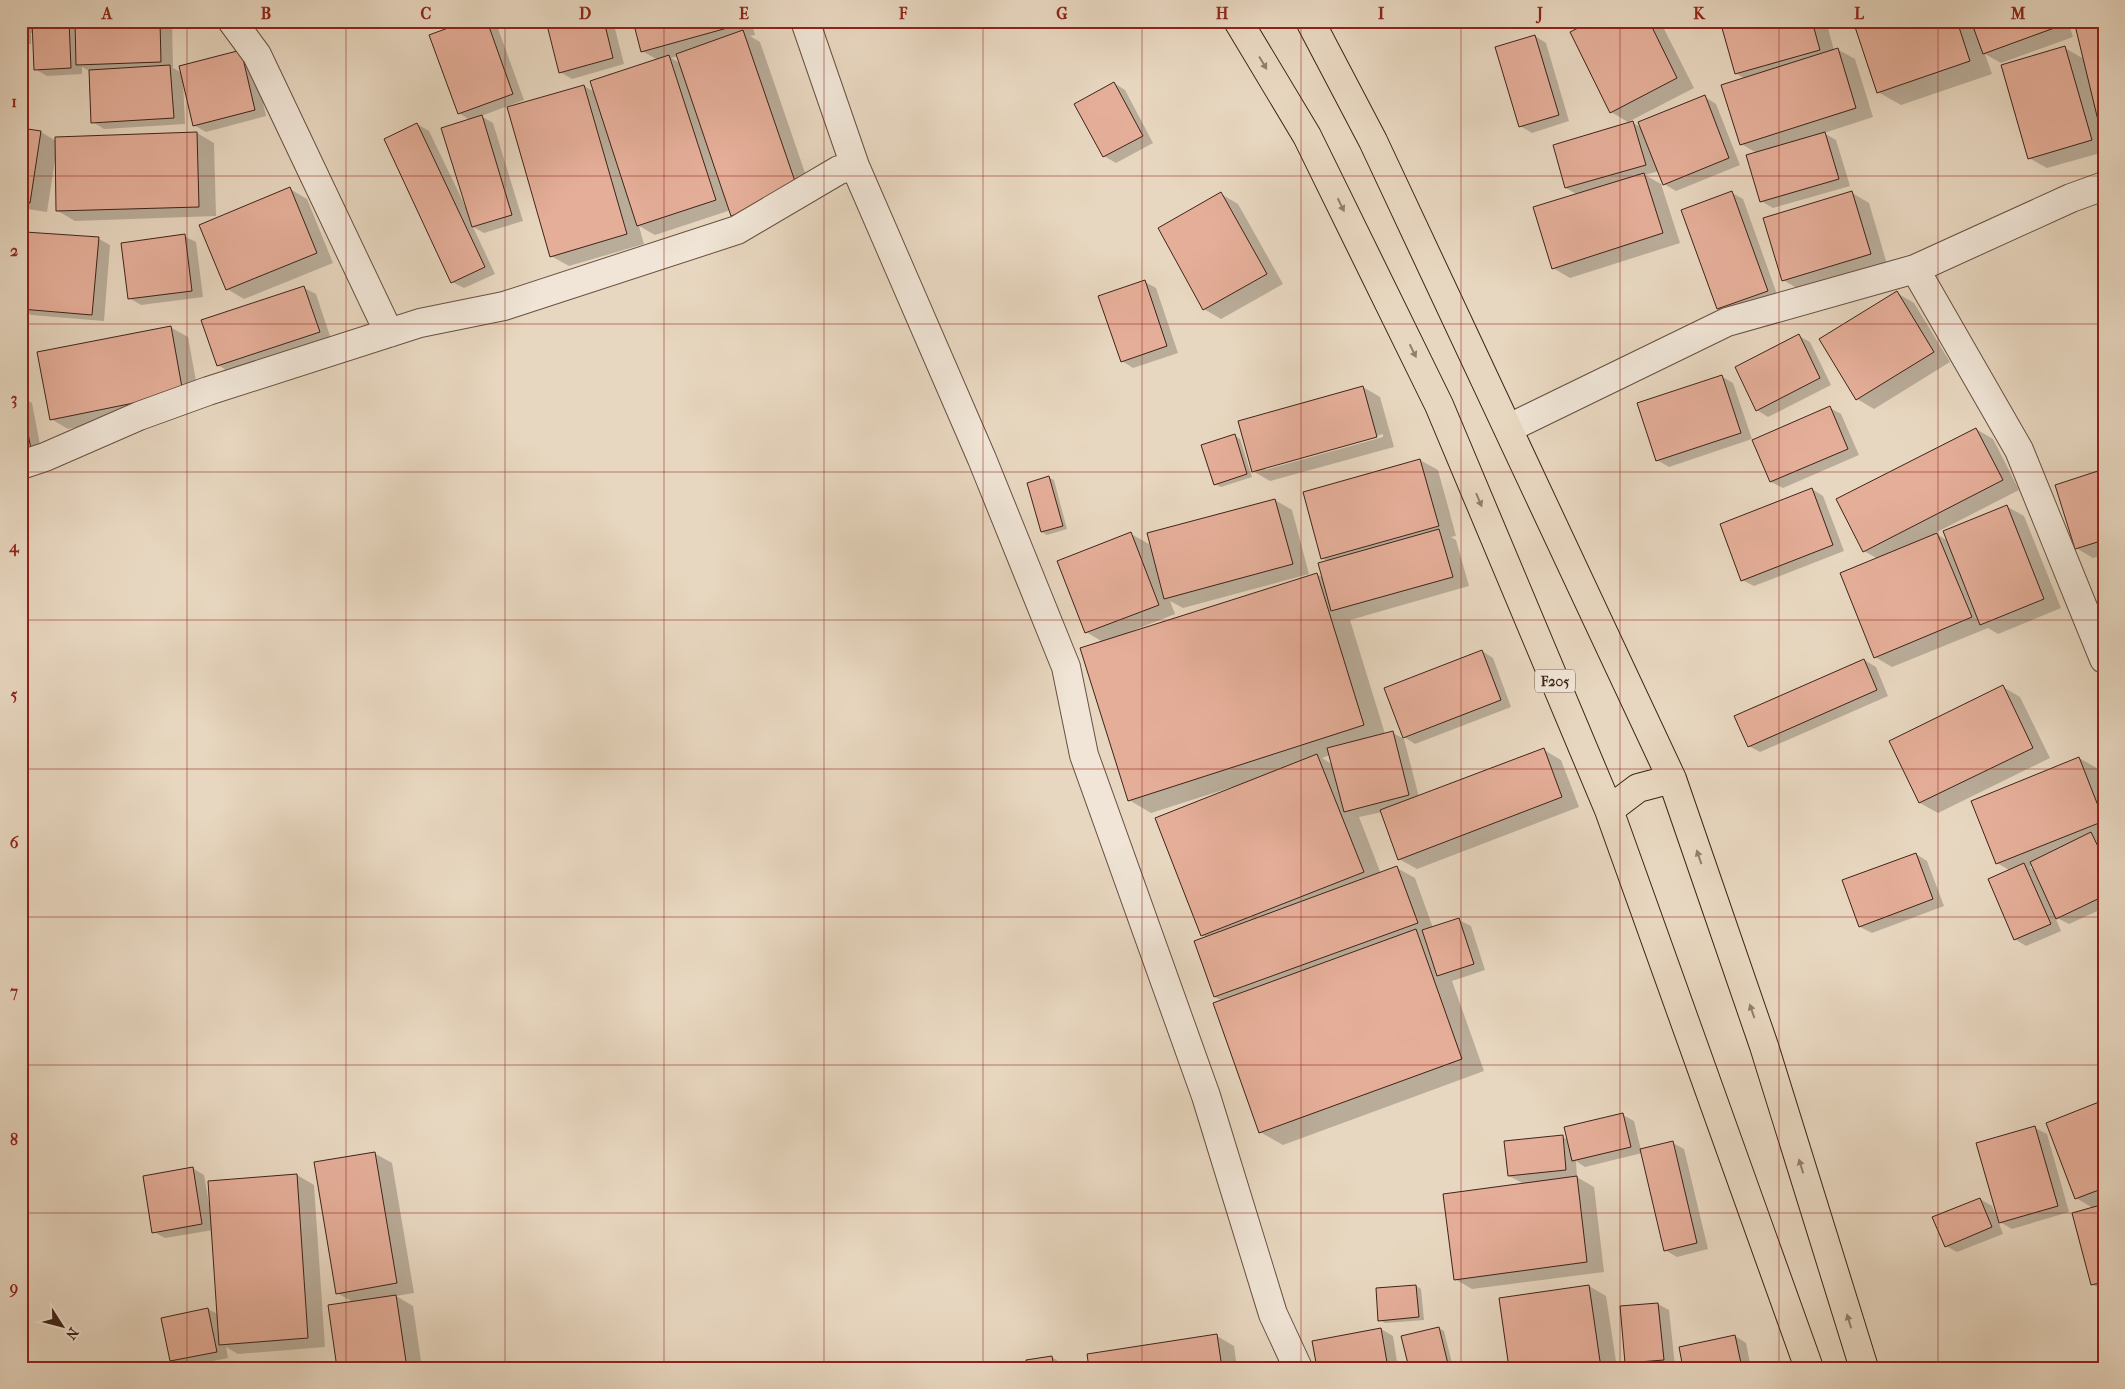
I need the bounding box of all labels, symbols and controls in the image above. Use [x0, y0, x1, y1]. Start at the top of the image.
text: A [101, 4, 113, 23]
text: B [261, 4, 271, 23]
text: C [421, 4, 432, 23]
text: D [579, 4, 591, 23]
text: E [739, 4, 749, 23]
text: F [898, 4, 908, 23]
text: G [1056, 4, 1068, 23]
text: H [1216, 4, 1229, 23]
text: I [1378, 4, 1385, 23]
text: J [1535, 4, 1543, 24]
text: K [1693, 4, 1706, 23]
text: L [1854, 4, 1864, 23]
text: M [2010, 4, 2026, 23]
one-way arrow [1259, 57, 1268, 70]
text: 1 [11, 92, 17, 111]
one-way arrow [1337, 198, 1345, 213]
text: 2 [10, 241, 18, 260]
one-way arrow [1408, 344, 1417, 359]
text: 3 [11, 389, 17, 409]
one-way arrow [1475, 493, 1483, 507]
text: 4 [8, 537, 20, 557]
road number: F205 [1535, 669, 1575, 692]
text: 5 [11, 685, 18, 704]
text: 6 [10, 833, 19, 852]
one-way arrow [1695, 850, 1702, 865]
text: 7 [9, 982, 18, 1001]
one-way arrow [1748, 1004, 1755, 1019]
text: 8 [10, 1130, 18, 1149]
one-way arrow [1797, 1158, 1805, 1173]
text: 9 [9, 1278, 18, 1298]
north arrow [38, 1302, 88, 1352]
one-way arrow [1845, 1314, 1853, 1329]
text: N [62, 1324, 82, 1343]

